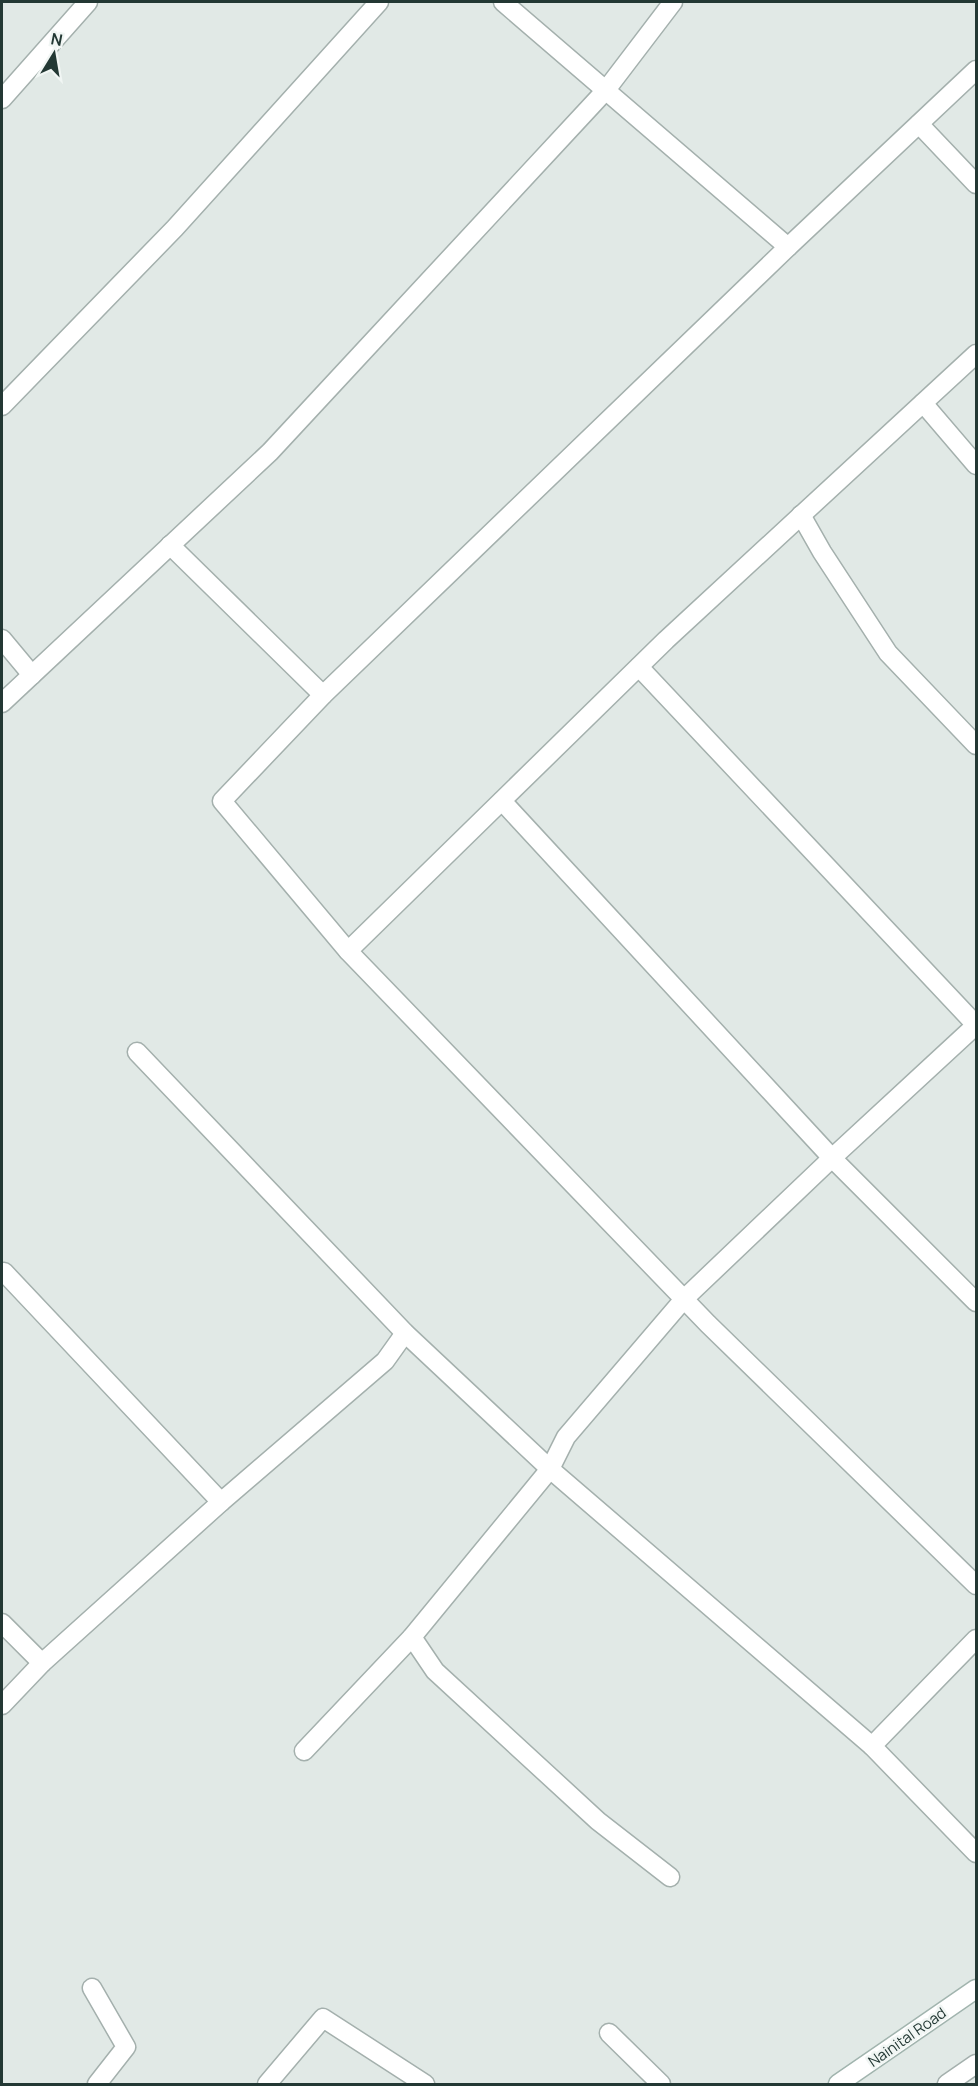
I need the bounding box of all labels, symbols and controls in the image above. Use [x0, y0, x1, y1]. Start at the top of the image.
north arrow [24, 24, 84, 84]
text: N [49, 27, 65, 51]
street label: Nainital Road [864, 2002, 950, 2072]

